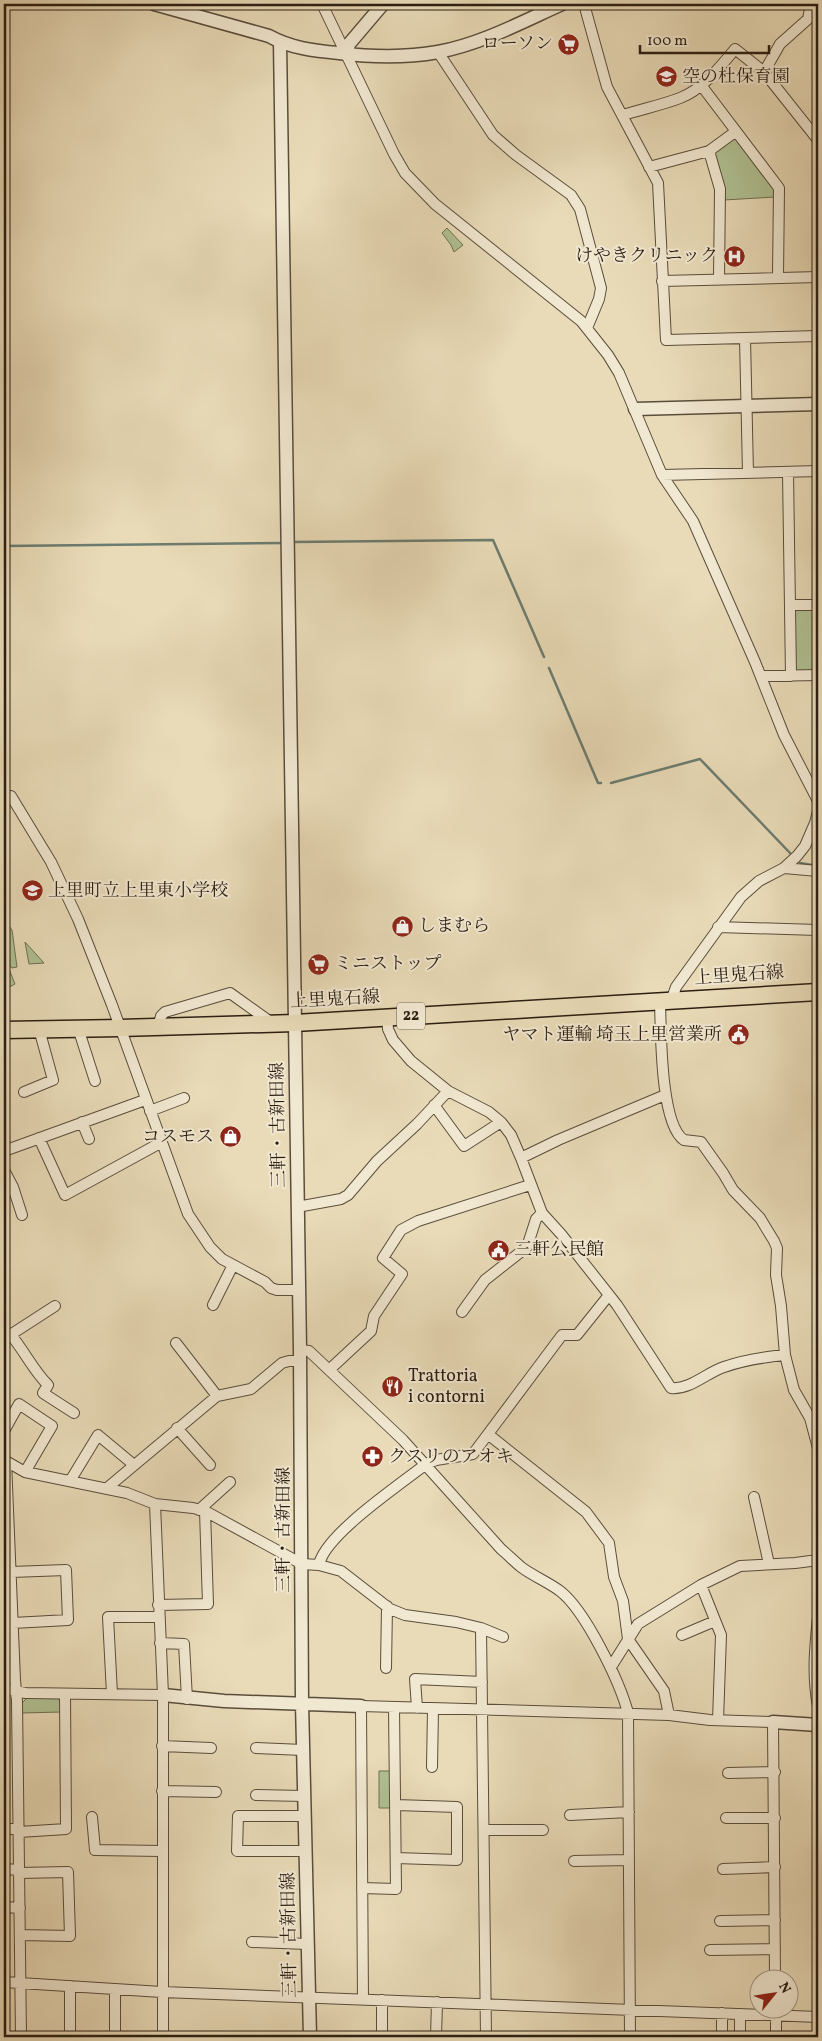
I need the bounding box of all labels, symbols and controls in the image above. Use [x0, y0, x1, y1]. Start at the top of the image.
scale bar [640, 22, 768, 54]
text: 100 m [647, 31, 687, 52]
place label: ローソン [482, 32, 553, 57]
supermarket icon: ローソン [557, 32, 581, 56]
school or university icon: 空の杜保育園 [654, 65, 678, 89]
place label: 空の杜保育園 [682, 65, 790, 90]
place label: けやきクリニック [575, 244, 718, 269]
hospital icon: けやきクリニック [722, 244, 746, 268]
school or university icon: 上里町立上里東小学校 [20, 879, 44, 903]
place label: 上里町立上里東小学校 [48, 879, 228, 904]
shop icon: しまむら [390, 914, 414, 938]
place label: しまむら [418, 914, 490, 939]
supermarket icon: ミニストップ [306, 952, 330, 976]
place label: ミニストップ [334, 952, 441, 977]
street label: 上里鬼石線 [693, 960, 785, 992]
street label: 上里鬼石線 [289, 985, 381, 1015]
road number: 22 [397, 1002, 425, 1030]
place label: ヤマト運輸 埼玉上里営業所 [502, 1023, 722, 1048]
public building icon: ヤマト運輸 埼玉上里営業所 [726, 1023, 750, 1047]
street label: 三軒・古新田線 [265, 1062, 293, 1188]
place label: コスモス [142, 1125, 214, 1150]
shop icon: コスモス [218, 1125, 242, 1149]
public building icon: 三軒公民館 [486, 1238, 510, 1262]
place label: 三軒公民館 [514, 1238, 604, 1263]
place label: Trattoria i contorni [408, 1364, 485, 1410]
restaurant icon: Trattoria i contorni [380, 1374, 404, 1398]
pharmacy icon: クスリのアオキ [360, 1445, 384, 1469]
place label: クスリのアオキ [388, 1445, 514, 1470]
street label: 三軒・古新田線 [272, 1467, 297, 1593]
street label: 三軒・古新田線 [276, 1872, 304, 1998]
north arrow [750, 1968, 800, 2018]
text: N [773, 1979, 795, 1997]

